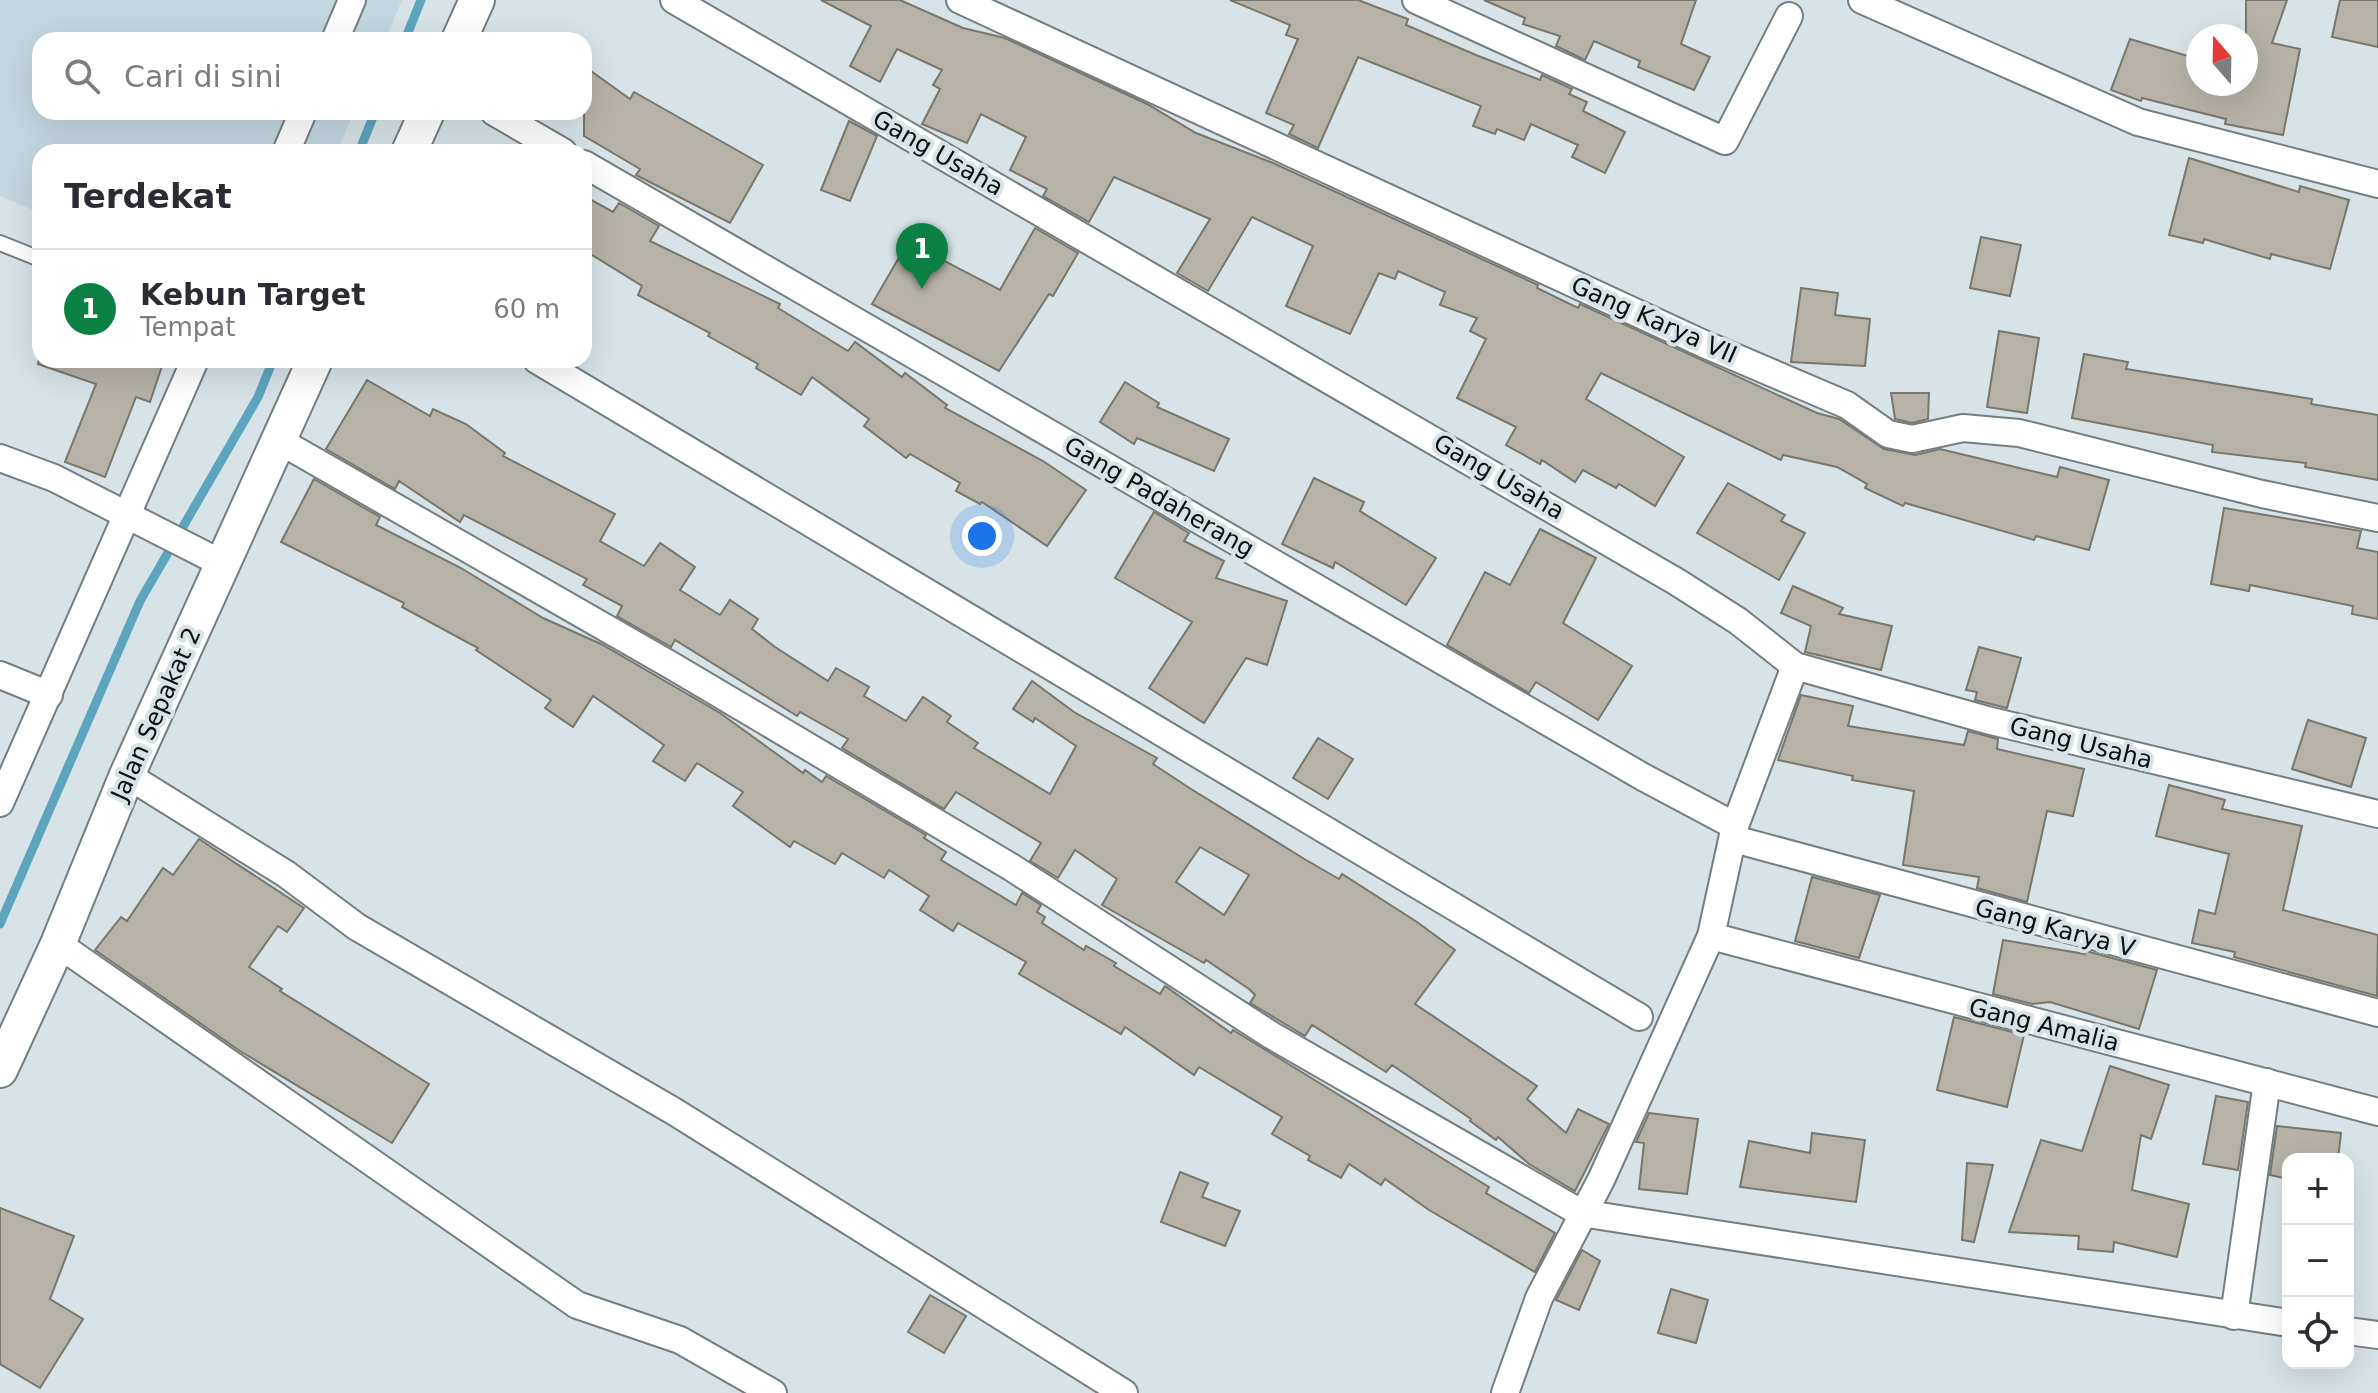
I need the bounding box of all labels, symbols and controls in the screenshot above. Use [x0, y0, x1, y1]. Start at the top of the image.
north arrow [2186, 24, 2258, 96]
search box [32, 32, 592, 120]
icon: search [60, 54, 104, 98]
text: Cari di sini [124, 59, 282, 94]
street label: Gang Usaha [868, 104, 1008, 202]
text: Terdekat [64, 176, 232, 216]
pin: 1 [896, 223, 948, 289]
street label: Gang Karya VII [1567, 271, 1741, 369]
text: Kebun Target [140, 277, 366, 312]
text: 1 [81, 294, 99, 324]
text: 60 m [493, 294, 560, 324]
text: Tempat [140, 312, 235, 342]
street label: Gang Usaha [1429, 428, 1569, 526]
street label: Gang Padaherang [1059, 431, 1259, 563]
your location [962, 516, 1002, 556]
street label: Jalan Sepakat 2 [104, 623, 207, 807]
street label: Gang Usaha [2007, 712, 2155, 774]
street label: Gang Karya V [1972, 893, 2138, 963]
street label: Gang Amalia [1966, 993, 2122, 1057]
map controls [2282, 1153, 2354, 1369]
button: + [2282, 1153, 2354, 1225]
button: − [2282, 1225, 2354, 1297]
button: locate [2282, 1297, 2354, 1369]

